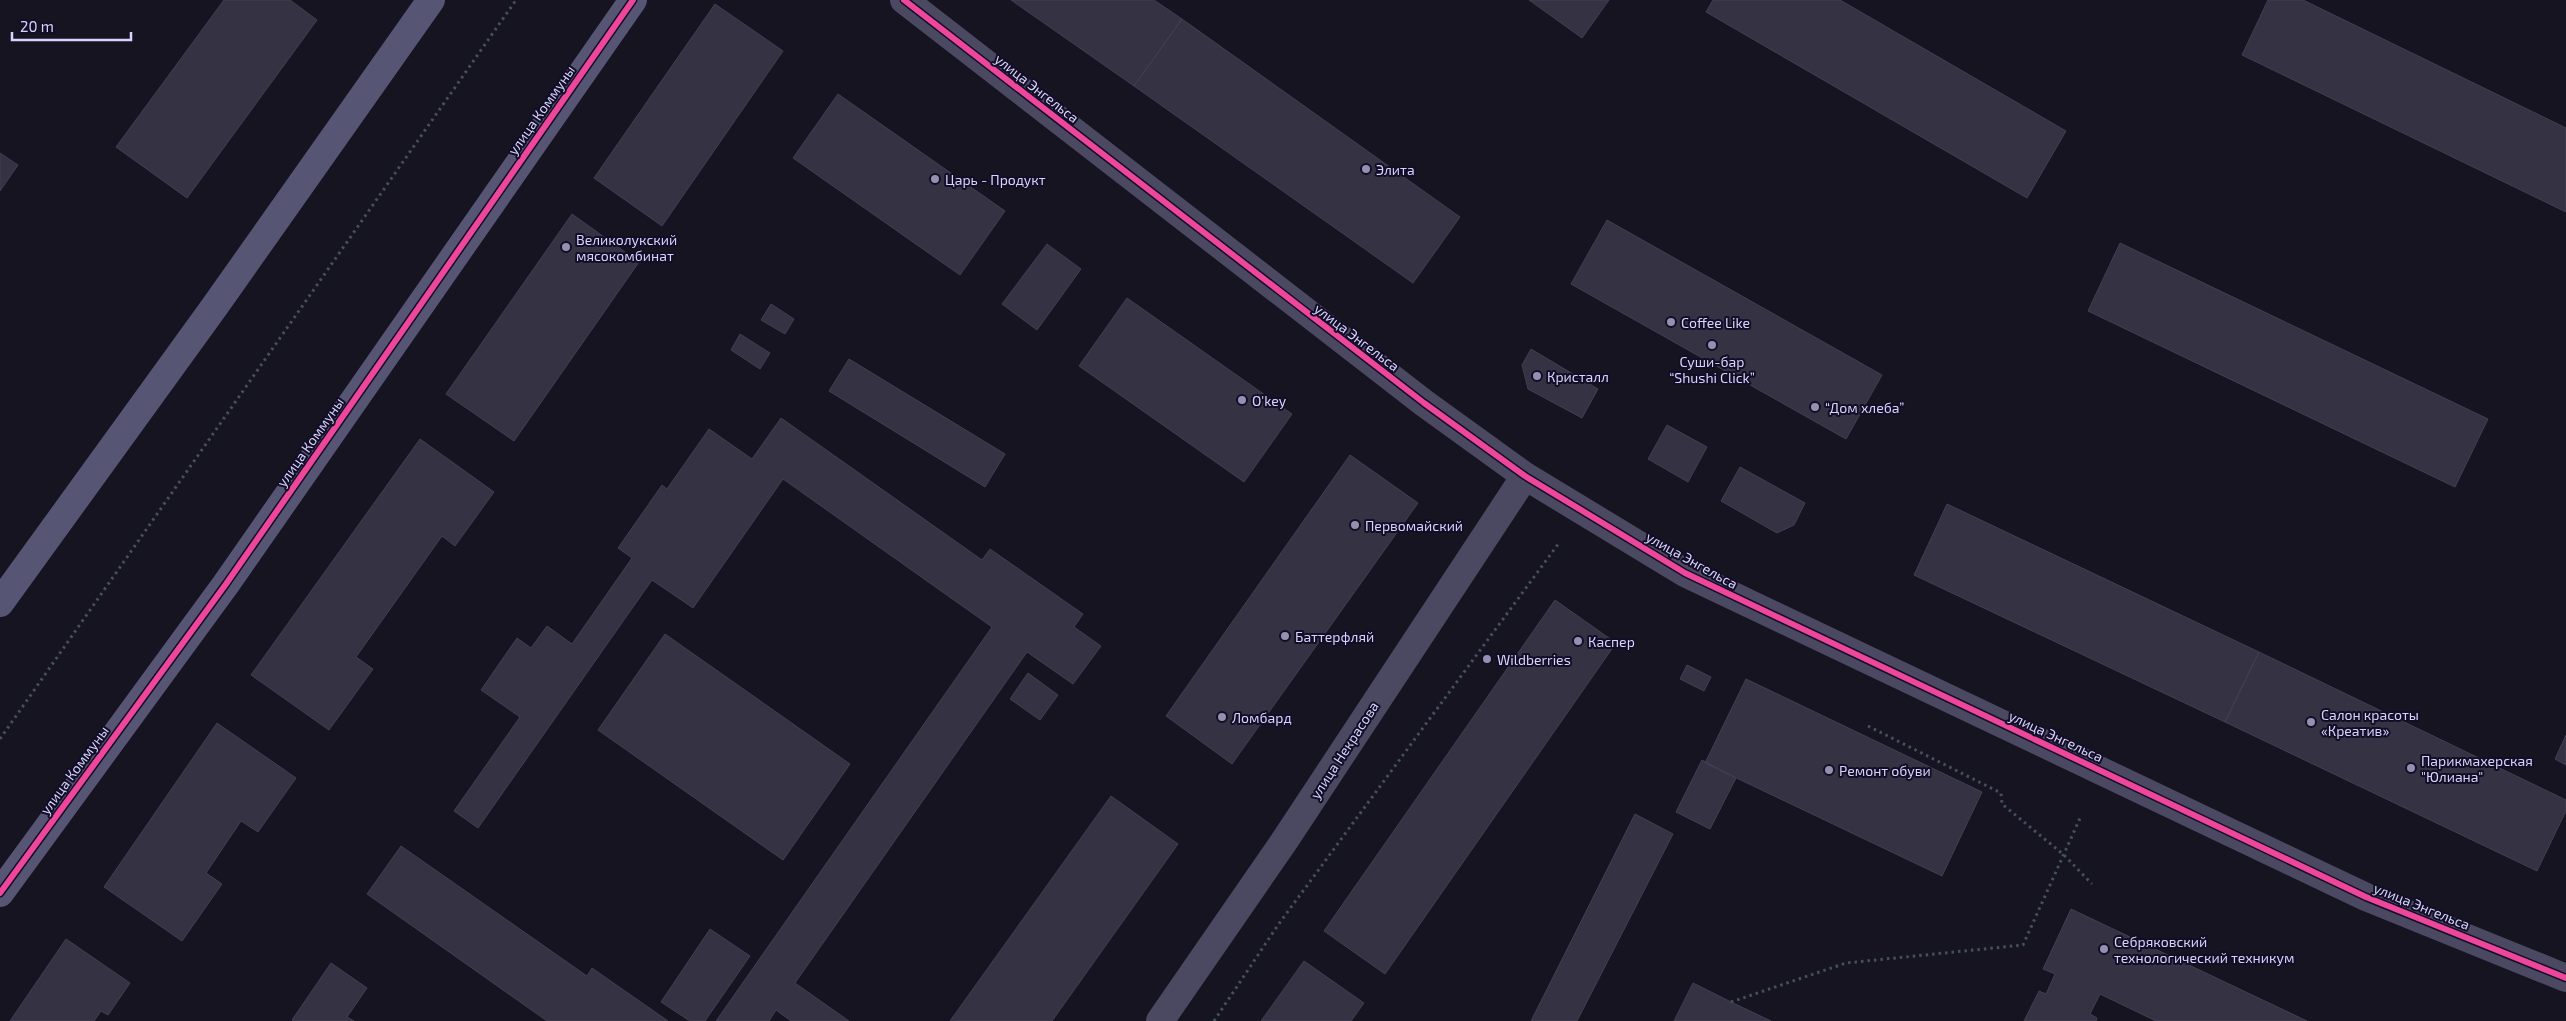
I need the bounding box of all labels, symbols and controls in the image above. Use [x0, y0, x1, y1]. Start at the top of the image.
scale bar [12, 10, 131, 42]
text: 20 m [20, 17, 54, 35]
street label: улица Энгельса [992, 50, 1082, 126]
street label: улица Коммуны [504, 62, 578, 158]
place label: Элита [1376, 161, 1415, 178]
marker: Элита [1360, 163, 1372, 175]
place label: Царь - Продукт [945, 171, 1046, 188]
marker: Царь - Продукт [929, 173, 941, 185]
place label: Великолукский мясокомбинат [576, 231, 677, 264]
marker: Великолукский мясокомбинат [560, 241, 572, 253]
street label: улица Энгельса [1311, 300, 1403, 374]
place label: Coffee Like [1681, 314, 1750, 331]
marker: Coffee Like [1665, 316, 1677, 328]
marker: Суши-бар “Shushi Click” [1706, 339, 1718, 351]
place label: Суши-бар “Shushi Click” [1669, 353, 1755, 386]
place label: Кристалл [1547, 368, 1609, 385]
marker: Кристалл [1531, 370, 1543, 382]
place label: O'key [1252, 392, 1287, 409]
street label: улица Коммуны [273, 394, 347, 490]
marker: O'key [1236, 394, 1248, 406]
place label: “Дом хлеба” [1825, 399, 1904, 416]
marker: “Дом хлеба” [1809, 401, 1821, 413]
place label: Первомайский [1365, 517, 1463, 534]
marker: Первомайский [1349, 519, 1361, 531]
street label: улица Энгельса [1643, 528, 1741, 592]
place label: Баттерфляй [1295, 628, 1374, 645]
marker: Баттерфляй [1279, 630, 1291, 642]
place label: Каспер [1588, 633, 1635, 650]
marker: Каспер [1572, 635, 1584, 647]
place label: Wildberries [1497, 651, 1571, 668]
marker: Wildberries [1481, 653, 1493, 665]
street label: улица Некрасова [1306, 698, 1382, 802]
place label: Салон красоты «Креатив» [2321, 706, 2419, 739]
street label: улица Энгельса [2006, 707, 2106, 765]
place label: Ломбард [1232, 709, 1292, 726]
marker: Ломбард [1216, 711, 1228, 723]
marker: Салон красоты «Креатив» [2305, 716, 2317, 728]
street label: улица Коммуны [36, 722, 112, 818]
place label: Парикмахерская "Юлиана" [2421, 752, 2533, 785]
place label: Ремонт обуви [1839, 762, 1931, 779]
marker: Парикмахерская "Юлиана" [2405, 762, 2417, 774]
marker: Ремонт обуви [1823, 764, 1835, 776]
street label: улица Энгельса [2372, 879, 2472, 933]
place label: Себряковский технологический техникум [2114, 933, 2294, 966]
marker: Себряковский технологический техникум [2098, 943, 2110, 955]

